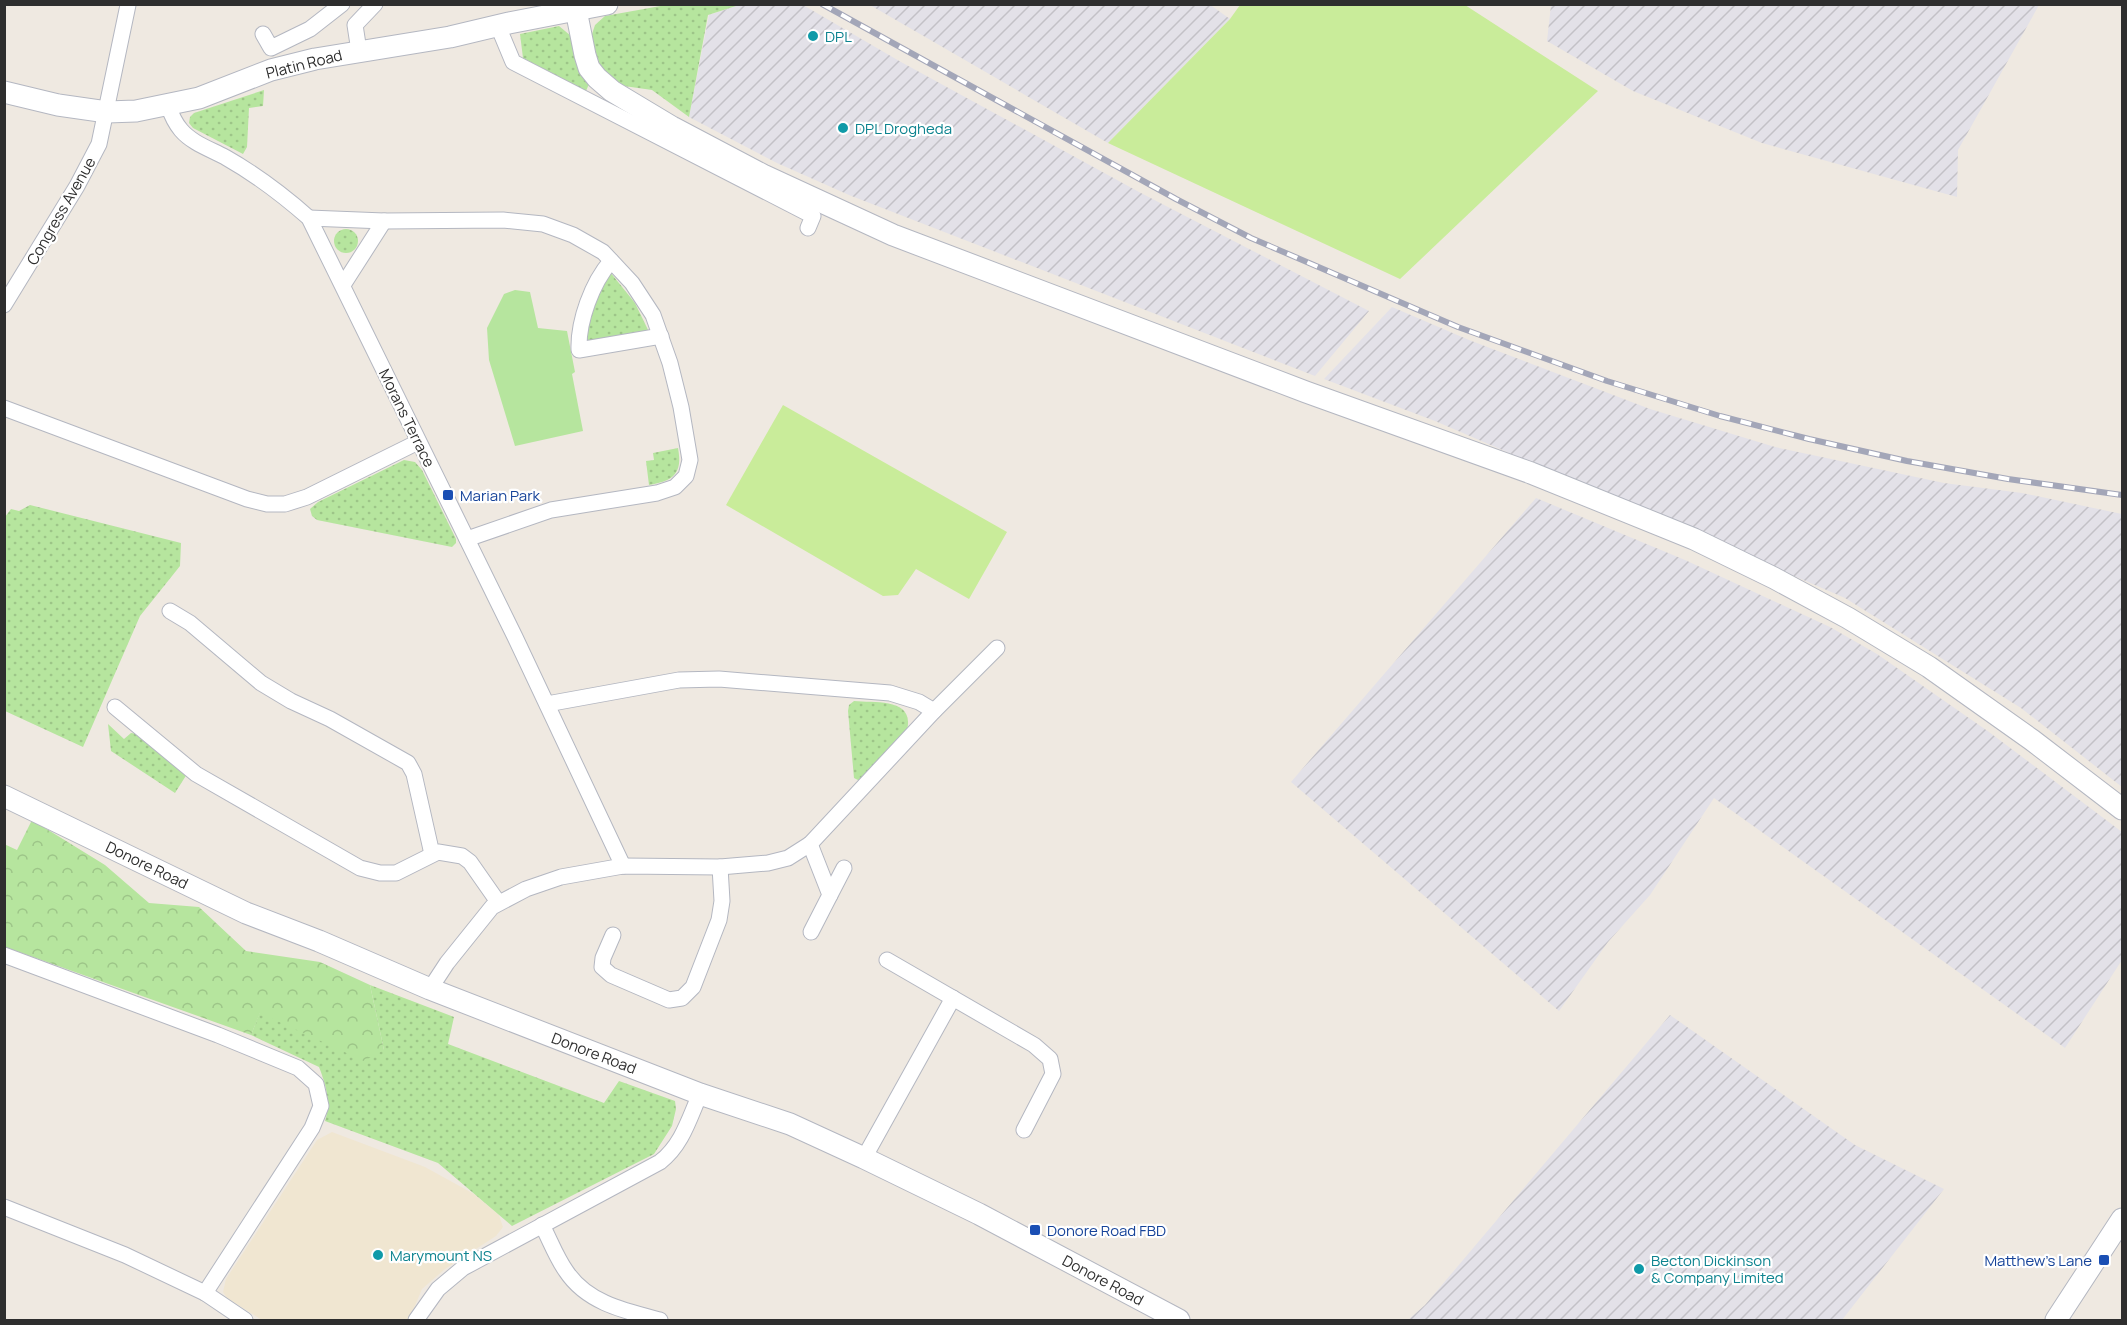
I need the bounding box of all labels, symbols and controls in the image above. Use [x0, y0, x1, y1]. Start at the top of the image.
place label: DPL [825, 26, 852, 47]
marker: DPL [806, 29, 820, 43]
street label: Platin Road [264, 44, 344, 84]
place label: DPL Drogheda [855, 118, 952, 139]
marker: DPL Drogheda [836, 121, 850, 135]
street label: Congress Avenue [22, 153, 101, 269]
street label: Morans Terrace [374, 365, 440, 471]
place label: Marian Park [460, 485, 541, 506]
marker: Marian Park [441, 488, 455, 502]
street label: Donore Road [102, 836, 192, 894]
street label: Donore Road [549, 1027, 639, 1079]
place label: Donore Road FBD [1047, 1220, 1166, 1241]
marker: Donore Road FBD [1028, 1223, 1042, 1237]
place label: Marymount NS [390, 1245, 492, 1266]
marker: Marymount NS [371, 1248, 385, 1262]
street label: Donore Road [1059, 1250, 1147, 1310]
place label: Becton Dickinson & Company Limited [1651, 1250, 1784, 1288]
place label: Matthew's Lane [1984, 1250, 2092, 1271]
marker: Matthew's Lane [2097, 1253, 2111, 1267]
marker: Becton Dickinson & Company Limited [1632, 1262, 1646, 1276]

